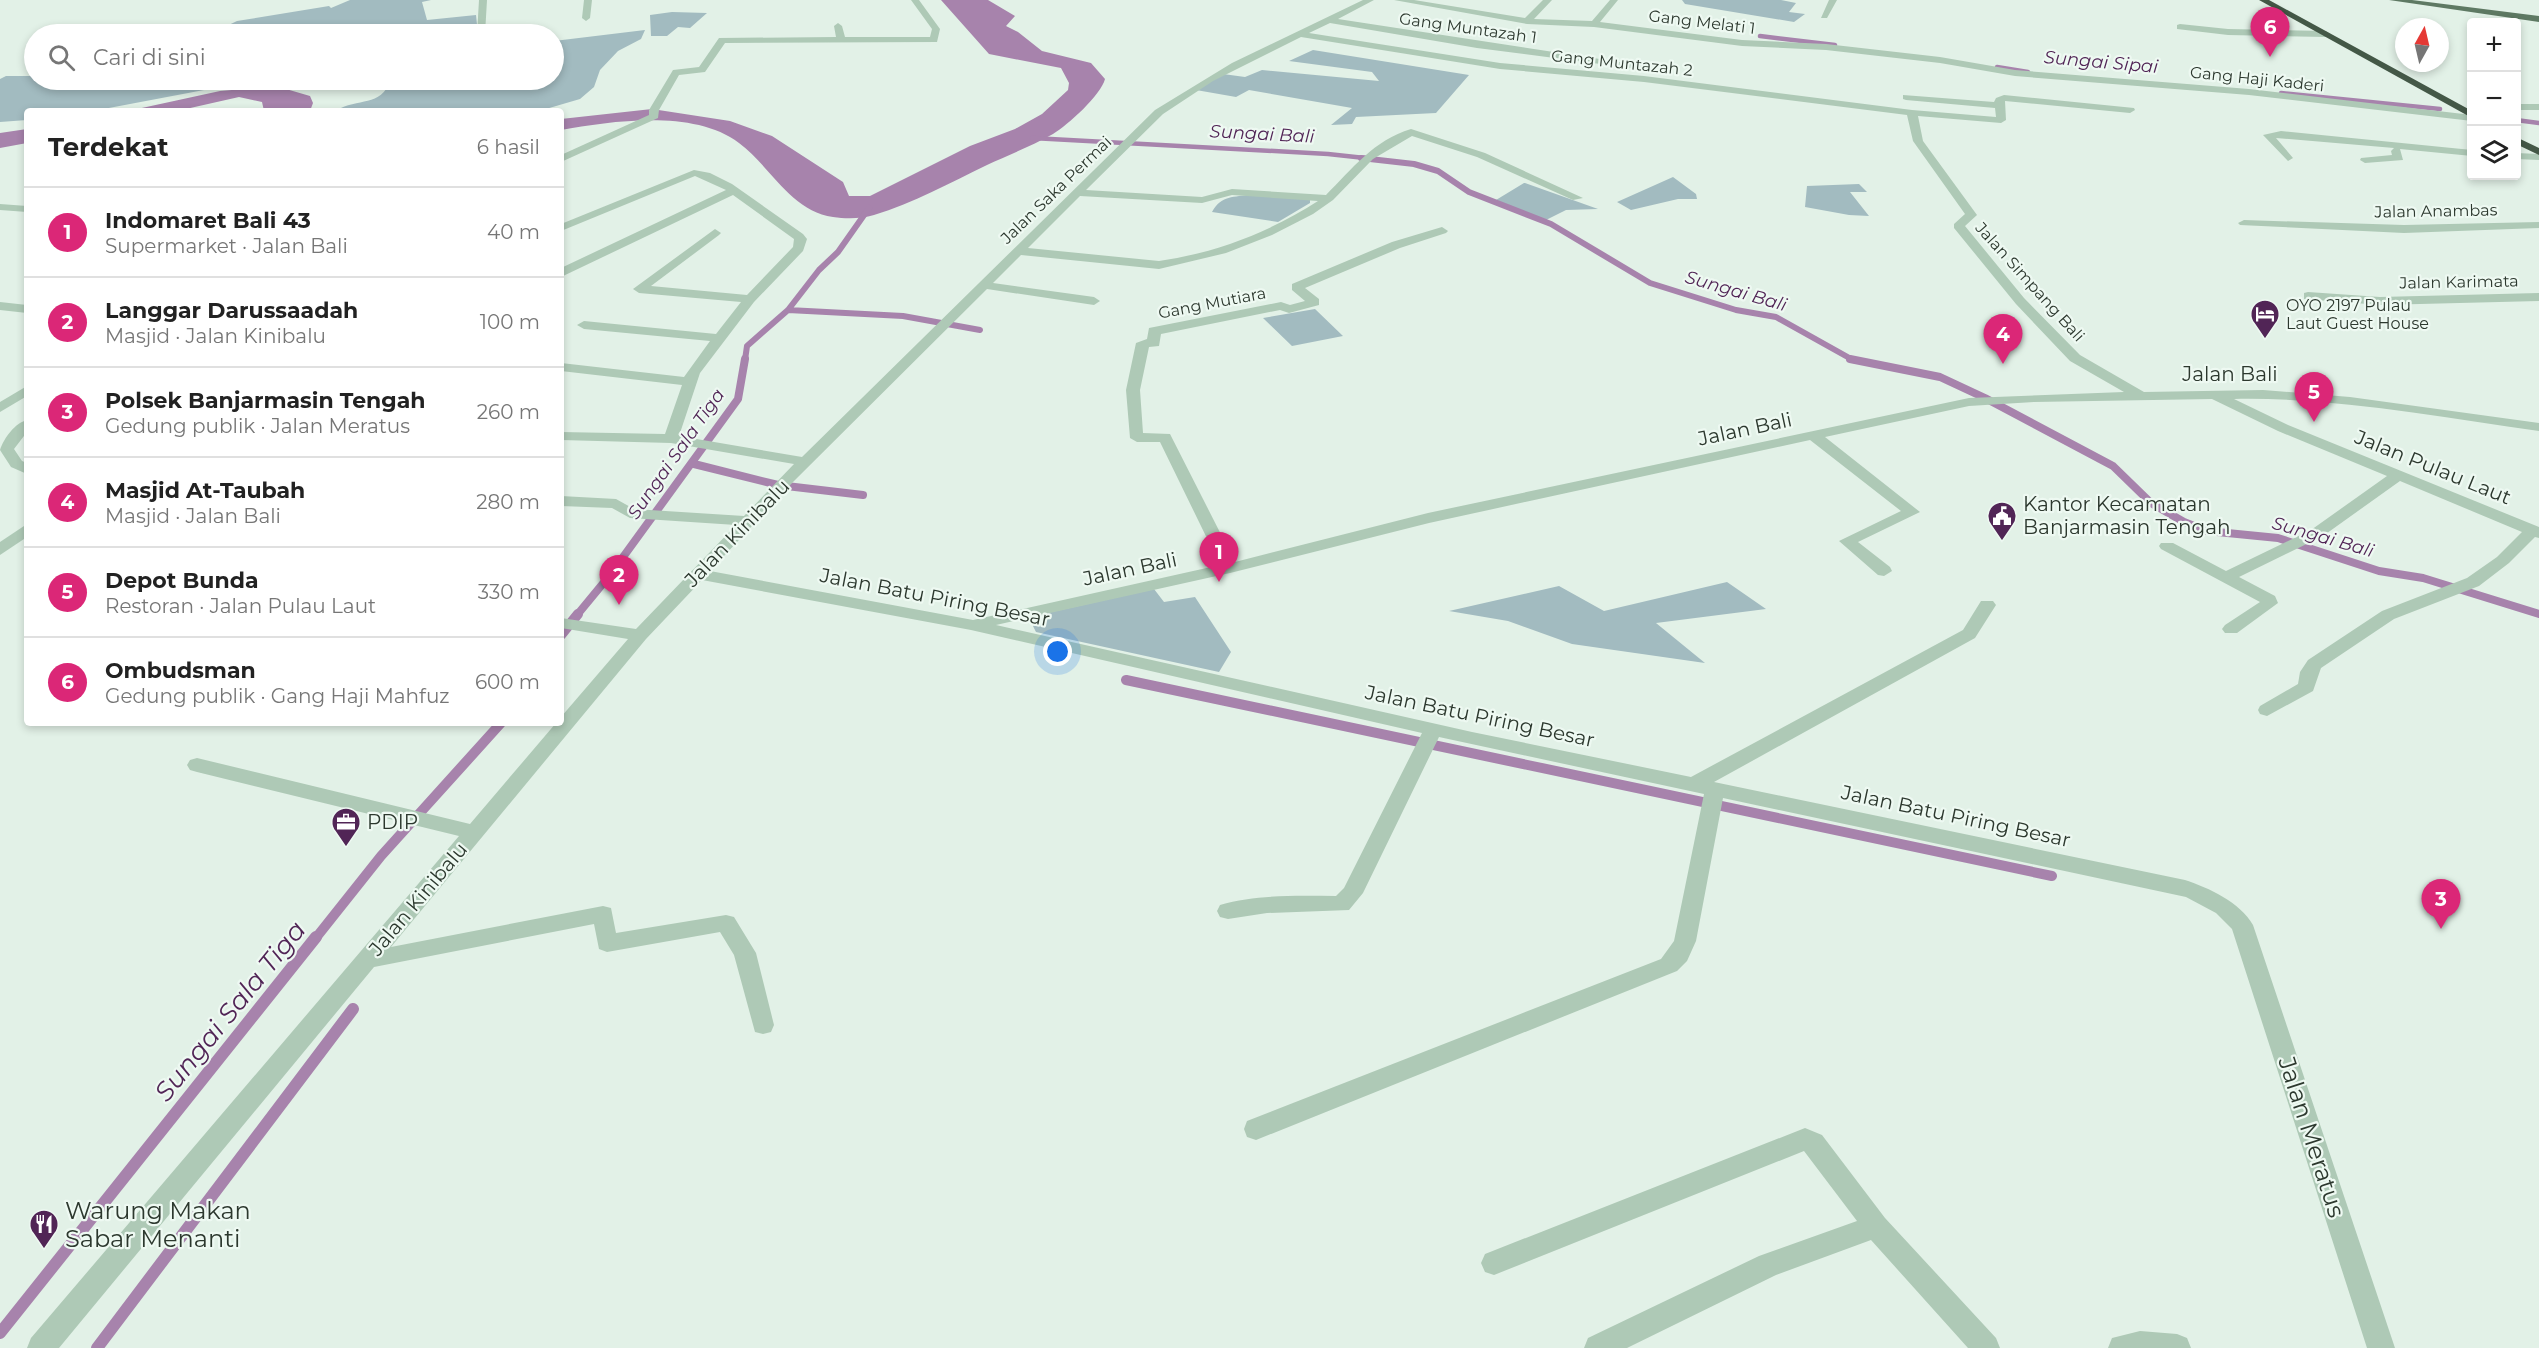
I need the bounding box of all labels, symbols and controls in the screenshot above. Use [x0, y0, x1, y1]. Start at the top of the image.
street label: Gang Melati 1 [1648, 6, 1756, 38]
pin: 6 [2250, 8, 2290, 57]
street label: Gang Muntazah 1 [1398, 9, 1538, 47]
north arrow [2395, 18, 2449, 72]
map controls [2467, 18, 2521, 180]
button: + [2467, 18, 2521, 72]
search box [24, 24, 564, 90]
icon: search [45, 41, 78, 74]
text: Cari di sini [93, 44, 206, 71]
street label: Gang Muntazah 2 [1550, 46, 1694, 80]
water label: Sungai Sipai [2043, 46, 2159, 78]
street label: Gang Haji Kaderi [2189, 63, 2325, 95]
button: − [2467, 72, 2521, 126]
water label: Sungai Bali [1209, 120, 1315, 148]
button: layers [2467, 126, 2521, 180]
text: Terdekat [48, 131, 169, 163]
street label: Jalan Saka Permai [996, 132, 1115, 248]
text: 6 hasil [477, 135, 540, 159]
street label: Jalan Anambas [2373, 200, 2498, 222]
text: Indomaret Bali 43 [105, 207, 311, 234]
street label: Jalan Simpang Bali [1971, 218, 2088, 345]
text: 1 [64, 220, 71, 244]
text: 40 m [487, 220, 540, 244]
text: Supermarket · Jalan Bali [105, 234, 348, 258]
water label: Sungai Bali [1683, 266, 1790, 316]
street label: Jalan Karimata [2398, 271, 2519, 293]
street label: Gang Mutiara [1157, 283, 1267, 323]
place label: OYO 2197 Pulau Laut Guest House [2286, 296, 2429, 333]
text: Langgar Darussaadah [105, 297, 358, 324]
hotel icon: OYO 2197 Pulau Laut Guest House [2249, 298, 2281, 340]
text: 2 [62, 310, 73, 334]
text: 100 m [480, 310, 540, 334]
pin: 4 [1984, 314, 2022, 364]
text: Masjid · Jalan Kinibalu [105, 324, 326, 348]
street label: Jalan Bali [2181, 362, 2278, 386]
pin: 5 [2294, 372, 2334, 422]
water label: Sungai Sala Tiga [623, 385, 729, 523]
text: Polsek Banjarmasin Tengah [105, 387, 426, 414]
text: 3 [62, 400, 73, 424]
text: 260 m [477, 400, 540, 424]
street label: Jalan Bali [1695, 407, 1794, 451]
text: Gedung publik · Jalan Meratus [105, 414, 410, 438]
street label: Jalan Pulau Laut [2350, 424, 2515, 509]
street label: Jalan Kinibalu [679, 474, 794, 593]
text: Masjid At-Taubah [105, 477, 305, 504]
text: 4 [61, 490, 74, 514]
text: 280 m [476, 490, 540, 514]
place label: Kantor Kecamatan Banjarmasin Tengah [2023, 492, 2230, 539]
public building icon: Kantor Kecamatan Banjarmasin Tengah [1986, 500, 2018, 542]
text: Masjid · Jalan Bali [105, 504, 281, 528]
water label: Sungai Bali [2270, 512, 2377, 562]
pin: 1 [1200, 532, 1238, 582]
street label: Jalan Bali [1080, 547, 1179, 591]
pin: 2 [600, 556, 638, 605]
street label: Jalan Batu Piring Besar [817, 563, 1052, 631]
text: Depot Bunda [105, 567, 258, 594]
text: 5 [62, 580, 73, 604]
text: 330 m [478, 580, 540, 604]
text: Restoran · Jalan Pulau Laut [105, 594, 376, 618]
your location [1043, 637, 1072, 666]
text: Ombudsman [105, 657, 256, 684]
text: 6 [61, 670, 74, 694]
text: 600 m [475, 670, 540, 694]
street label: Jalan Batu Piring Besar [1362, 680, 1597, 752]
text: Gedung publik · Gang Haji Mahfuz [105, 684, 450, 708]
street label: Jalan Batu Piring Besar [1838, 780, 2073, 852]
office icon: PDIP [330, 806, 362, 848]
place label: PDIP [367, 810, 418, 834]
street label: Jalan Kinibalu [363, 838, 472, 961]
pin: 3 [2422, 880, 2460, 929]
water label: Sungai Sala Tiga [147, 914, 313, 1108]
street label: Jalan Meratus [2272, 1052, 2352, 1221]
place label: Warung Makan Sabar Menanti [65, 1196, 251, 1253]
restaurant icon: Warung Makan Sabar Menanti [28, 1208, 60, 1250]

